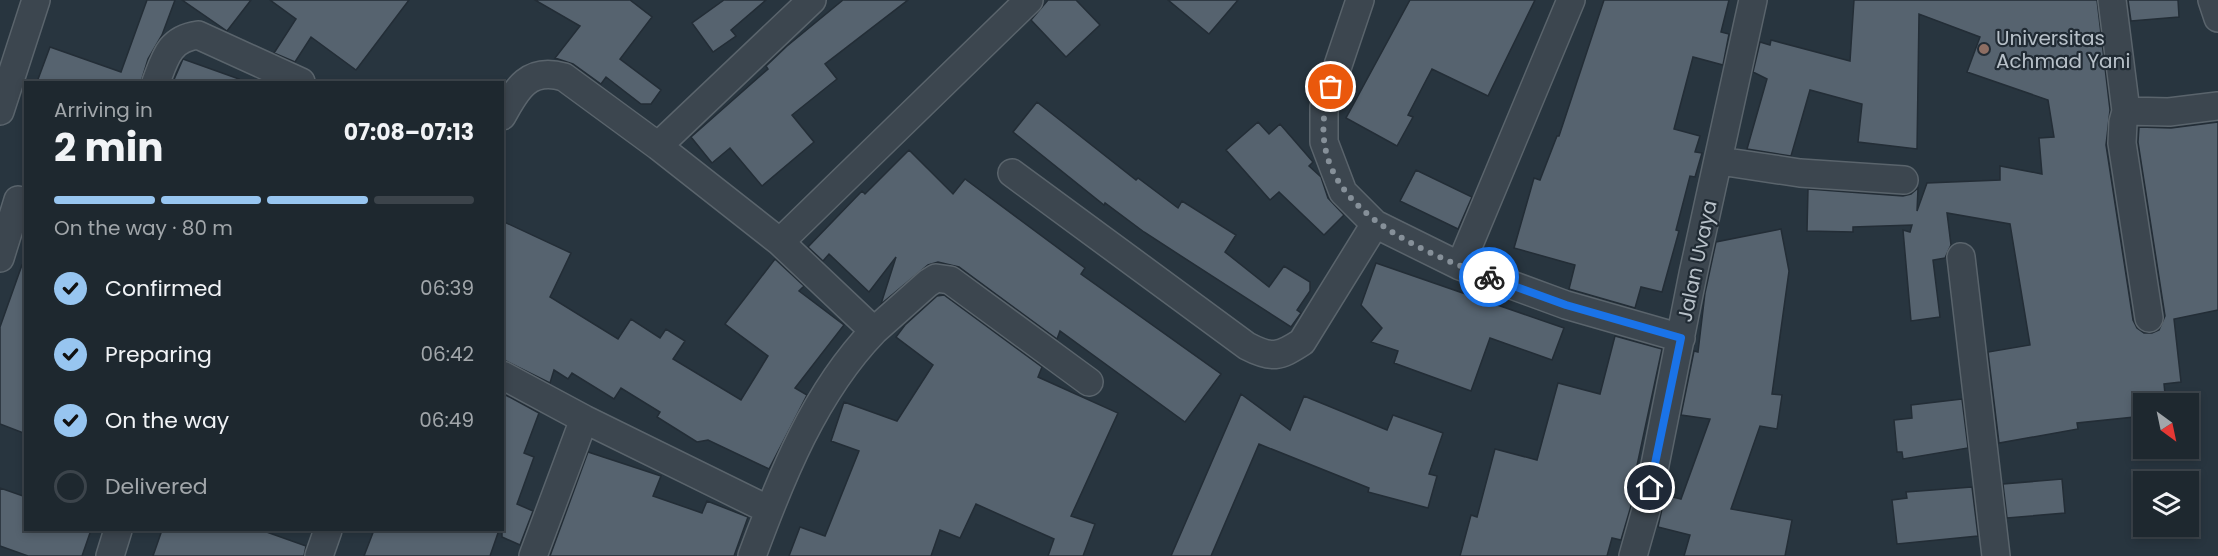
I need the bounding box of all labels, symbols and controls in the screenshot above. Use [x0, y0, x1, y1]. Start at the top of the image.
place label: Universitas Achmad Yani [1996, 24, 2130, 75]
marker: Universitas Achmad Yani [1977, 42, 1991, 56]
pin [1305, 61, 1356, 112]
icon: bag [1314, 70, 1347, 103]
text: Arriving in [54, 96, 153, 124]
text: 07:08–07:13 [344, 117, 474, 148]
text: 2 min [54, 120, 164, 175]
street label: Jalan Uvaya [1670, 198, 1724, 324]
text: On the way · 80 m [54, 214, 233, 242]
courier [1459, 247, 1519, 307]
icon: bike [1473, 261, 1506, 294]
icon: check [54, 272, 87, 305]
text: Confirmed [105, 273, 222, 304]
text: 06:39 [420, 274, 474, 302]
icon: check [54, 338, 87, 371]
text: Preparing [105, 339, 212, 370]
text: 06:42 [420, 340, 474, 368]
north arrow [2133, 393, 2199, 459]
map controls [2133, 393, 2199, 537]
icon: check [54, 404, 87, 437]
text: On the way [105, 405, 229, 436]
text: 06:49 [419, 406, 474, 434]
pin [1624, 462, 1675, 513]
text: Delivered [105, 471, 208, 502]
icon: home [1633, 471, 1666, 504]
button: layers [2133, 471, 2199, 537]

